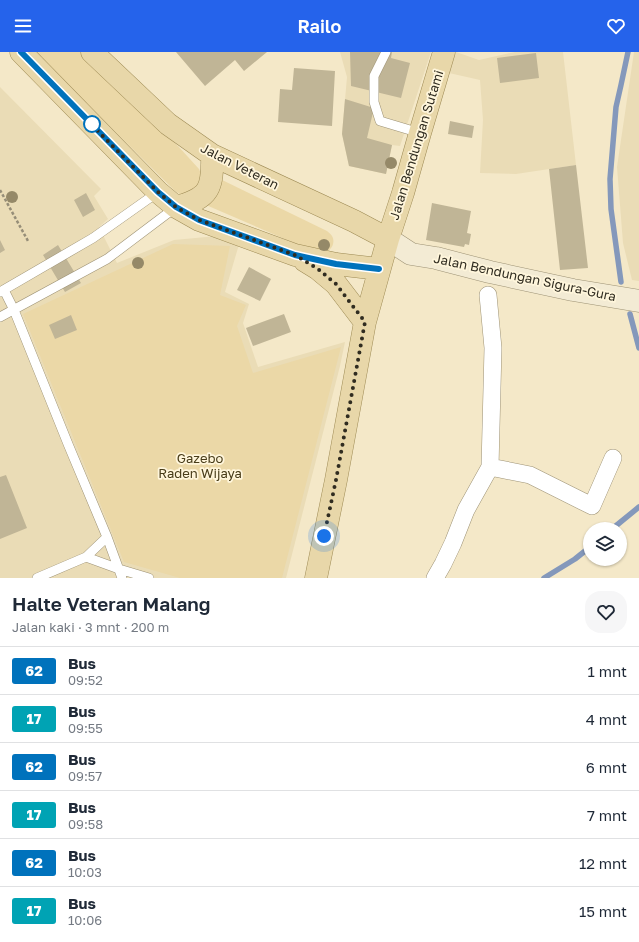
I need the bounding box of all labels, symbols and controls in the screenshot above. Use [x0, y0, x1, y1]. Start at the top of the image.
icon: menu [12, 15, 34, 37]
text: Railo [298, 15, 341, 37]
icon: heart [605, 15, 627, 37]
street label: Jalan Bendungan Sutami [386, 68, 446, 222]
unlabelled marker [83, 115, 101, 133]
street label: Jalan Veteran [198, 139, 282, 193]
street label: Jalan Bendungan Sigura-Gura [432, 250, 618, 304]
park label: Gazebo Raden Wijaya [158, 450, 242, 481]
map controls [583, 522, 627, 566]
button: layers [583, 522, 627, 566]
your location [314, 526, 334, 546]
button: heart [585, 591, 627, 633]
text: Halte Veteran Malang [12, 592, 211, 615]
text: Jalan kaki · 3 mnt · 200 m [12, 619, 169, 635]
text: Bus [68, 654, 96, 672]
text: 62 [25, 662, 43, 679]
text: 1 mnt [588, 662, 627, 680]
text: 09:52 [68, 672, 103, 688]
text: Bus [68, 702, 96, 720]
text: 17 [27, 710, 41, 727]
text: 4 mnt [586, 710, 627, 728]
text: 09:55 [68, 720, 103, 736]
text: Bus [68, 750, 96, 768]
text: 62 [25, 758, 43, 775]
text: 6 mnt [586, 758, 627, 776]
text: 09:57 [68, 768, 102, 784]
text: Bus [68, 798, 96, 816]
text: 17 [27, 806, 41, 823]
text: 7 mnt [587, 806, 627, 824]
text: 09:58 [68, 816, 103, 832]
text: Bus [68, 846, 96, 864]
text: 62 [25, 854, 43, 871]
text: 12 mnt [579, 854, 627, 872]
text: 10:03 [68, 864, 102, 880]
text: Bus [68, 894, 96, 912]
text: 17 [27, 902, 41, 919]
text: 15 mnt [579, 902, 627, 920]
text: 10:06 [68, 912, 102, 928]

